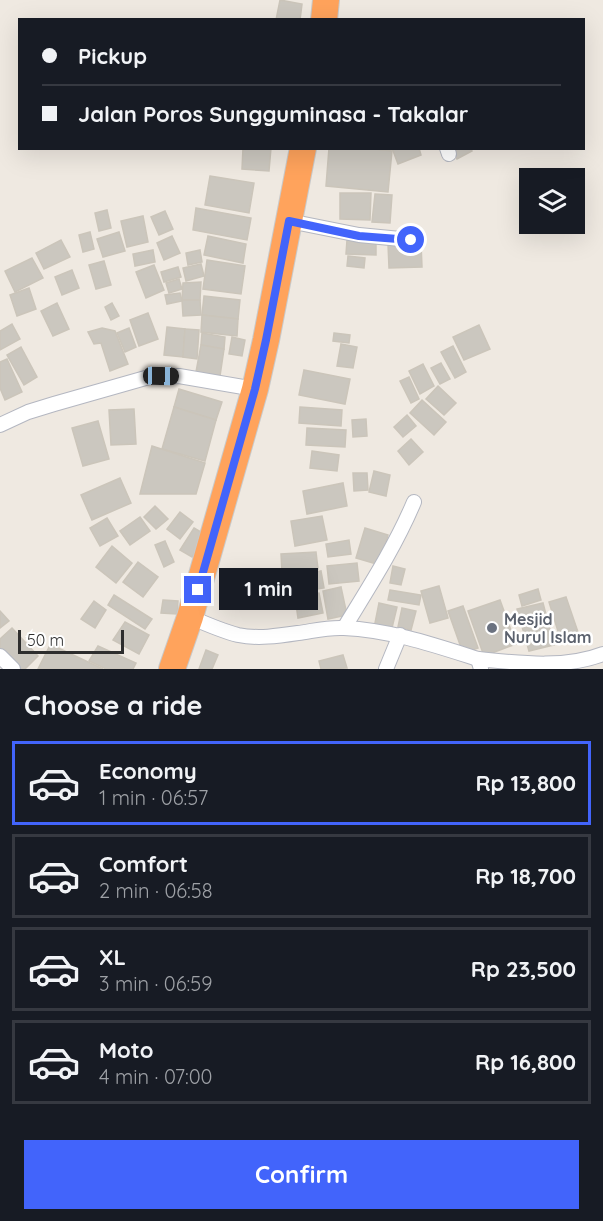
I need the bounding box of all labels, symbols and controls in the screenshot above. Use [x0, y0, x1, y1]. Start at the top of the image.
text: Pickup [78, 42, 147, 70]
text: Jalan Poros Sungguminasa - Takalar [78, 100, 468, 128]
map controls [519, 168, 585, 234]
button: layers [519, 168, 585, 234]
route start [397, 226, 424, 253]
car [143, 367, 179, 385]
callout: 1 min [219, 569, 318, 611]
route end [184, 576, 211, 603]
text: 1 min [244, 576, 293, 601]
place label: Mesjid Nurul Islam [504, 609, 592, 647]
marker: Mesjid Nurul Islam [485, 621, 499, 635]
scale bar [18, 627, 124, 654]
text: 50 m [27, 630, 64, 650]
text: Choose a ride [24, 688, 202, 722]
icon: car [27, 756, 81, 810]
text: Economy [99, 757, 197, 785]
text: Rp 13,800 [475, 769, 576, 797]
text: 1 min · 06:57 [99, 785, 208, 810]
icon: car [27, 849, 81, 903]
text: Comfort [99, 850, 188, 878]
text: Rp 18,700 [475, 862, 576, 890]
text: 2 min · 06:58 [99, 878, 213, 903]
icon: car [27, 942, 81, 996]
text: XL [99, 943, 126, 971]
text: Rp 23,500 [471, 955, 576, 983]
text: 3 min · 06:59 [99, 971, 212, 996]
icon: car [27, 1035, 81, 1089]
text: Moto [99, 1036, 153, 1064]
text: Rp 16,800 [475, 1048, 576, 1076]
text: 4 min · 07:00 [99, 1064, 213, 1089]
button: Confirm [24, 1140, 579, 1209]

